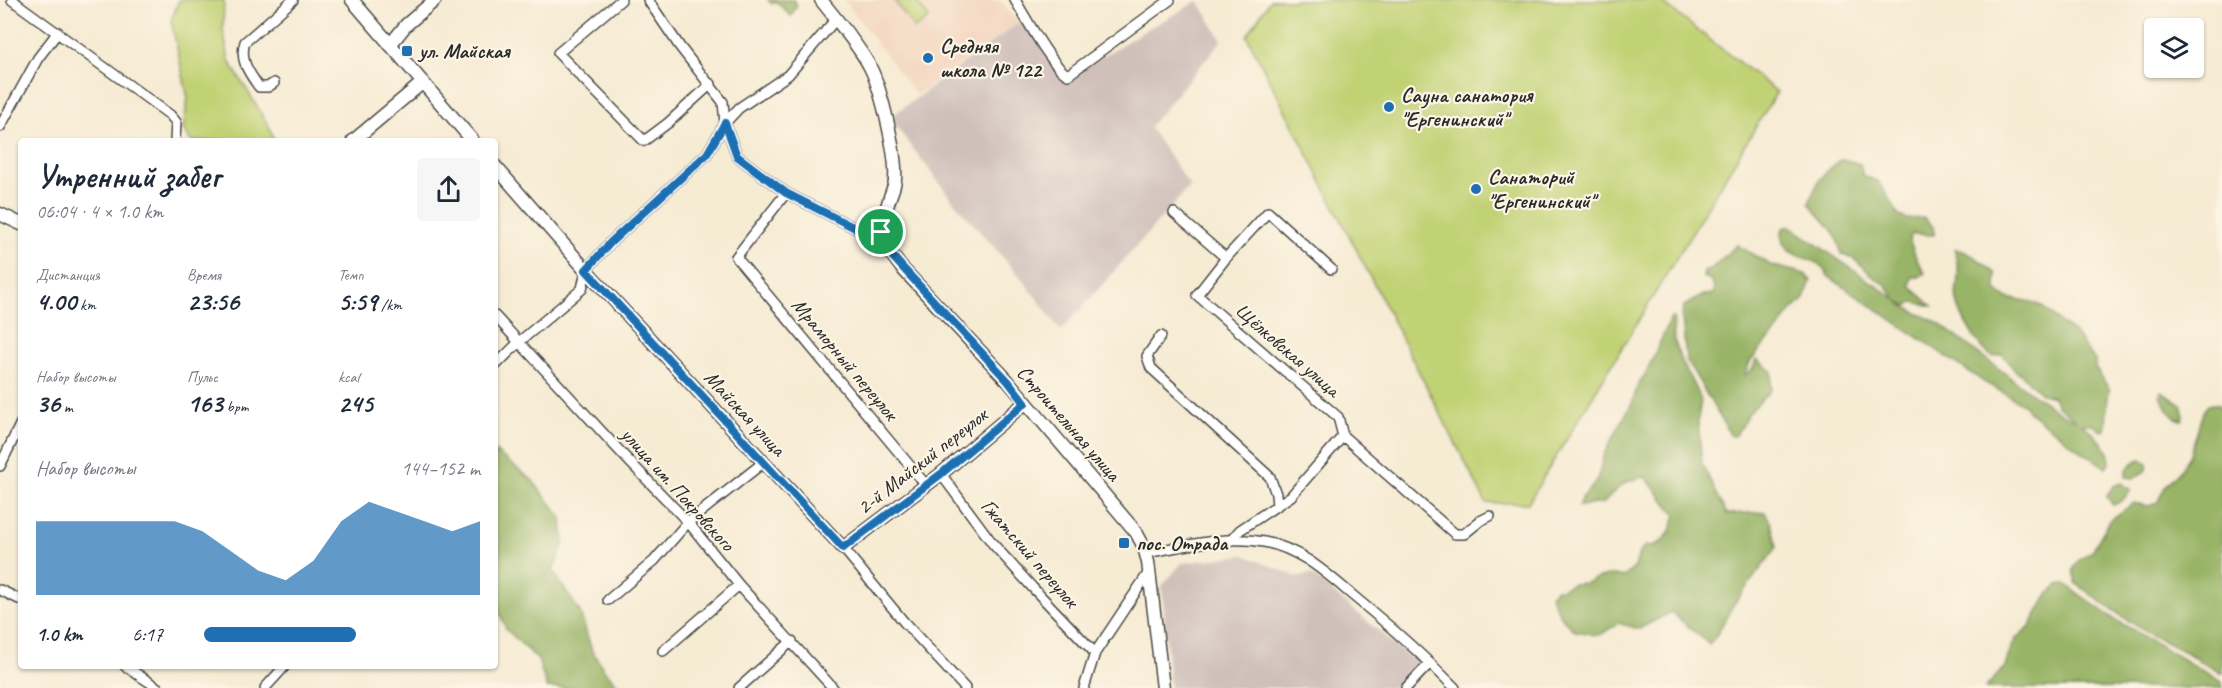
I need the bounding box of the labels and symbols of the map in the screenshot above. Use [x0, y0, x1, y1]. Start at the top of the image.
place label: Средняя школа № 122 [940, 33, 1044, 83]
place label: ул. Майская [417, 38, 511, 64]
marker: ул. Майская [400, 44, 414, 58]
marker: Средняя школа № 122 [921, 51, 935, 65]
place label: Сауна санатория "Ергенинский" [1401, 82, 1534, 132]
marker: Сауна санатория "Ергенинский" [1382, 100, 1396, 114]
place label: Санаторий "Ергенинский" [1488, 164, 1600, 214]
marker: Санаторий "Ергенинский" [1469, 182, 1483, 196]
pin [855, 206, 906, 257]
street label: Мраморный переулок [786, 292, 905, 427]
street label: Щёлковская улица [1231, 298, 1347, 404]
street label: Строительная улица [1012, 360, 1127, 488]
street label: Майская улица [699, 365, 792, 462]
street label: 2-й Майский переулок [852, 401, 994, 520]
street label: улица им. Покровского [614, 420, 742, 558]
street label: Гжатский переулок [976, 493, 1086, 615]
place label: пос. Отрада [1136, 530, 1229, 556]
marker: пос. Отрада [1117, 536, 1131, 550]

